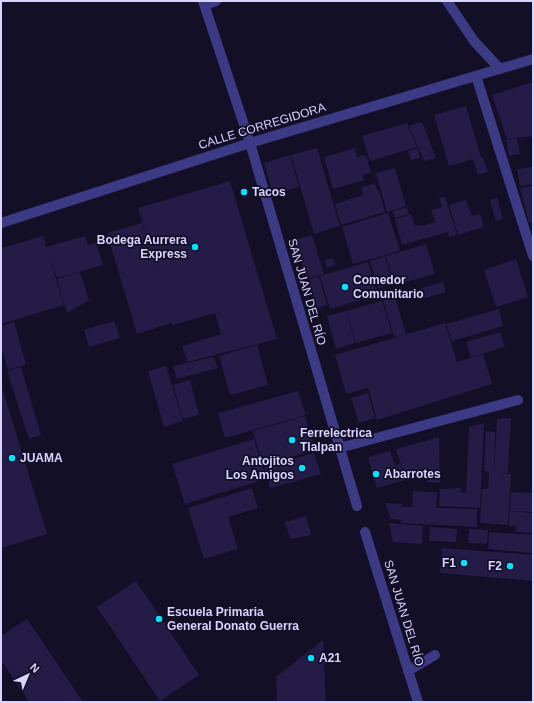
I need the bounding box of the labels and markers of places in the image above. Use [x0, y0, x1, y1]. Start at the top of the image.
place label: Tacos [252, 185, 286, 199]
marker: Tacos [239, 187, 249, 197]
place label: Bodega Aurrera Express [97, 233, 187, 261]
marker: Bodega Aurrera Express [190, 242, 200, 252]
place label: Comedor Comunitario [353, 273, 424, 301]
marker: Comedor Comunitario [340, 282, 350, 292]
place label: Ferrelectrica Tlalpan [300, 426, 372, 454]
marker: Ferrelectrica Tlalpan [287, 435, 297, 445]
place label: JUAMA [20, 451, 63, 465]
marker: JUAMA [7, 453, 17, 463]
place label: Antojitos Los Amigos [226, 454, 294, 482]
marker: Antojitos Los Amigos [297, 463, 307, 473]
place label: Abarrotes [384, 467, 441, 481]
marker: Abarrotes [371, 469, 381, 479]
place label: F1 [442, 556, 456, 570]
marker: F1 [459, 558, 469, 568]
place label: F2 [488, 559, 502, 573]
marker: F2 [505, 561, 515, 571]
place label: Escuela Primaria General Donato Guerra [167, 605, 299, 633]
marker: Escuela Primaria General Donato Guerra [154, 614, 164, 624]
place label: A21 [319, 651, 341, 665]
marker: A21 [306, 653, 316, 663]

